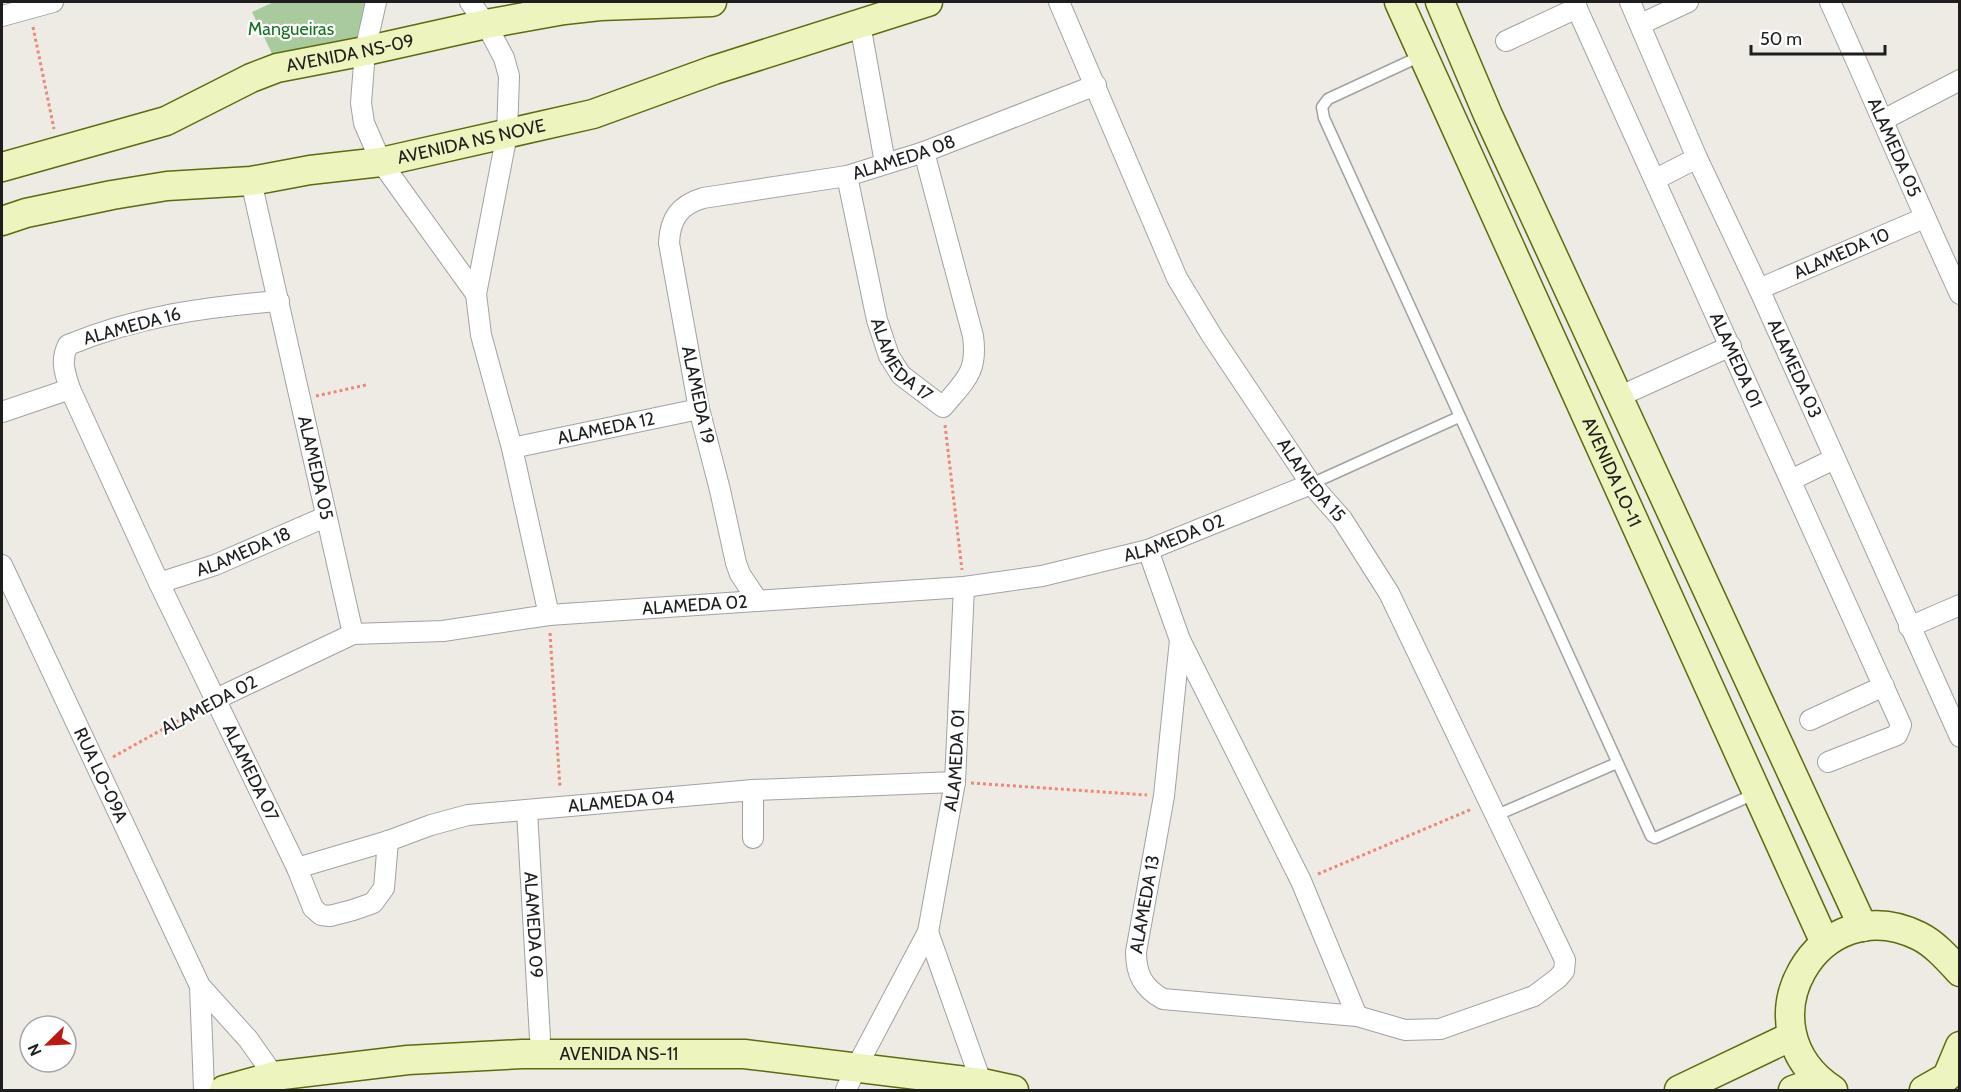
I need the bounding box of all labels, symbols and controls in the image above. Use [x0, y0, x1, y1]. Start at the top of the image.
park label: Mangueiras [248, 18, 334, 40]
scale bar [1751, 18, 1884, 56]
text: 50 m [1760, 28, 1802, 50]
street label: AVENIDA NS-09 [284, 29, 416, 77]
street label: ALAMEDA 05 [1863, 94, 1926, 200]
street label: AVENIDA NS NOVE [395, 114, 547, 169]
street label: ALAMEDA 08 [850, 130, 959, 185]
street label: ALAMEDA 10 [1790, 223, 1893, 284]
street label: ALAMEDA 16 [81, 302, 183, 350]
street label: ALAMEDA 01 [1705, 309, 1767, 411]
street label: ALAMEDA 17 [866, 315, 937, 406]
street label: ALAMEDA 03 [1763, 316, 1826, 422]
street label: ALAMEDA 19 [677, 344, 719, 446]
street label: ALAMEDA 12 [555, 408, 657, 449]
street label: ALAMEDA 05 [293, 414, 338, 522]
street label: AVENIDA LO-11 [1577, 414, 1646, 530]
street label: ALAMEDA 15 [1273, 434, 1350, 526]
street label: ALAMEDA 02 [1121, 509, 1227, 567]
street label: ALAMEDA 18 [193, 522, 294, 581]
street label: ALAMEDA 02 [641, 591, 748, 620]
street label: ALAMEDA 02 [157, 670, 261, 740]
street label: ALAMEDA 01 [939, 709, 969, 813]
street label: ALAMEDA 07 [218, 720, 284, 825]
street label: RUA LO-09A [69, 724, 132, 826]
street label: ALAMEDA 04 [567, 786, 675, 817]
street label: ALAMEDA 13 [1125, 853, 1164, 955]
street label: ALAMEDA 09 [519, 871, 548, 979]
north arrow [18, 1014, 78, 1074]
text: N [24, 1041, 46, 1059]
street label: AVENIDA NS-11 [560, 1043, 678, 1065]

